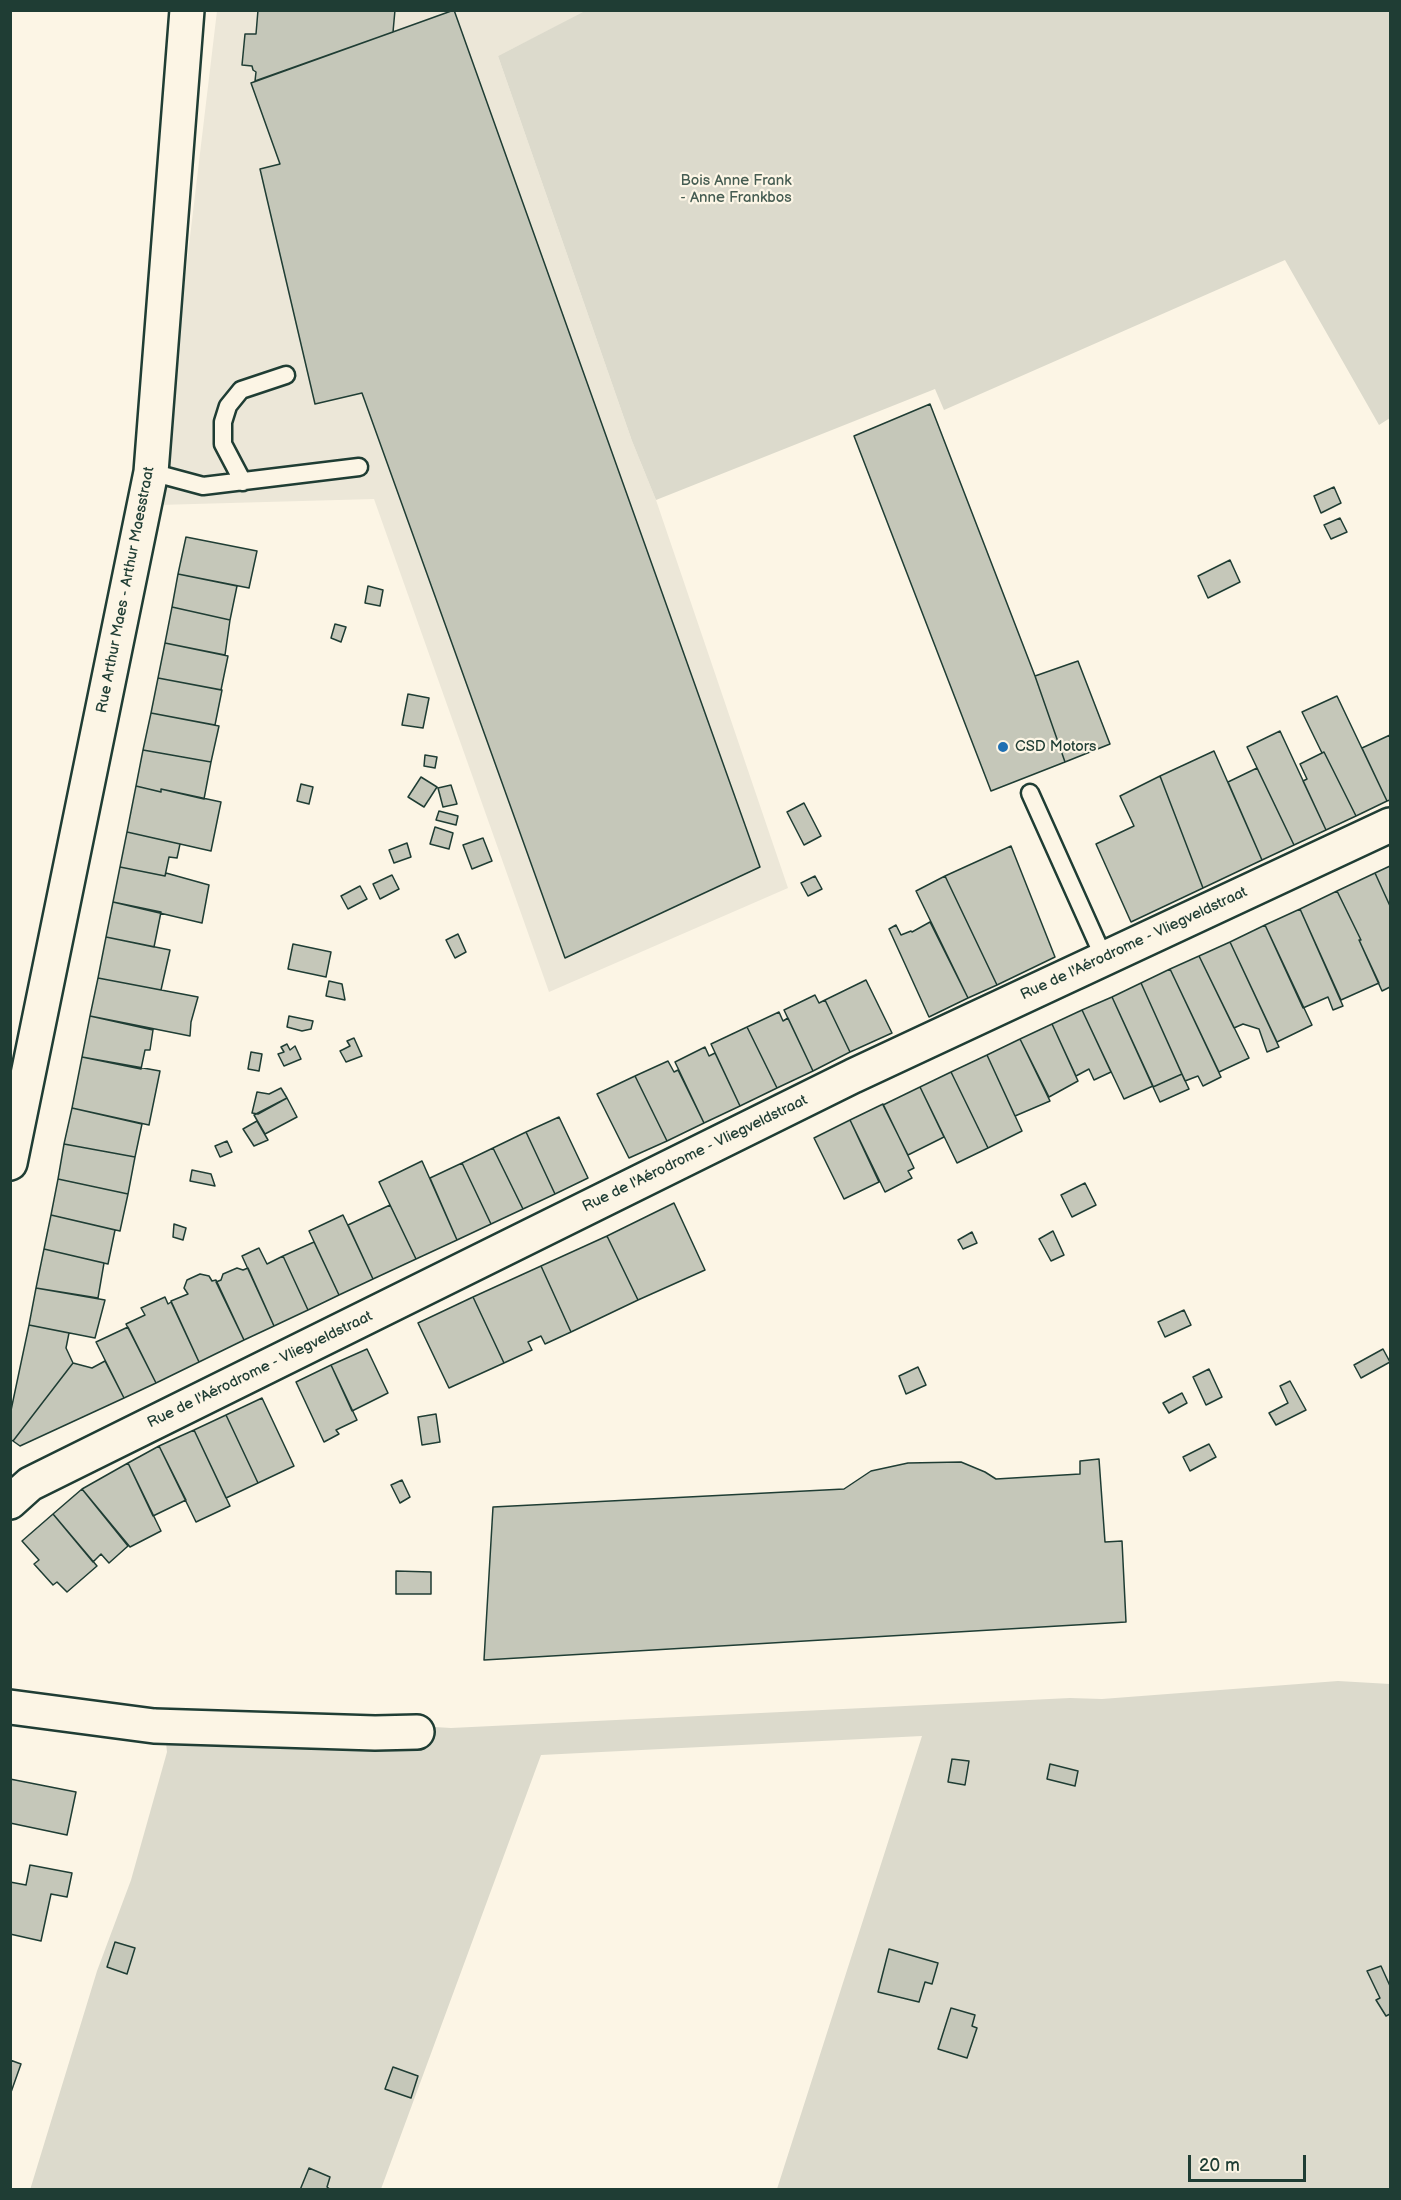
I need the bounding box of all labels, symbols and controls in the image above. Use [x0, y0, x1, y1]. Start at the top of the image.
park label: Bois Anne Frank - Anne Frankbos [680, 172, 792, 207]
street label: Rue Arthur Maes - Arthur Maesstraat [93, 465, 159, 715]
place label: CSD Motors [1015, 738, 1097, 756]
marker: CSD Motors [996, 740, 1010, 754]
street label: Rue de l'Aérodrome - Vliegveldstraat [1018, 883, 1250, 1005]
street label: Rue de l'Aérodrome - Vliegveldstraat [580, 1092, 810, 1216]
street label: Rue de l'Aérodrome - Vliegveldstraat [145, 1308, 375, 1432]
scale bar [1191, 2143, 1310, 2181]
text: 20 m [1199, 2155, 1240, 2176]

